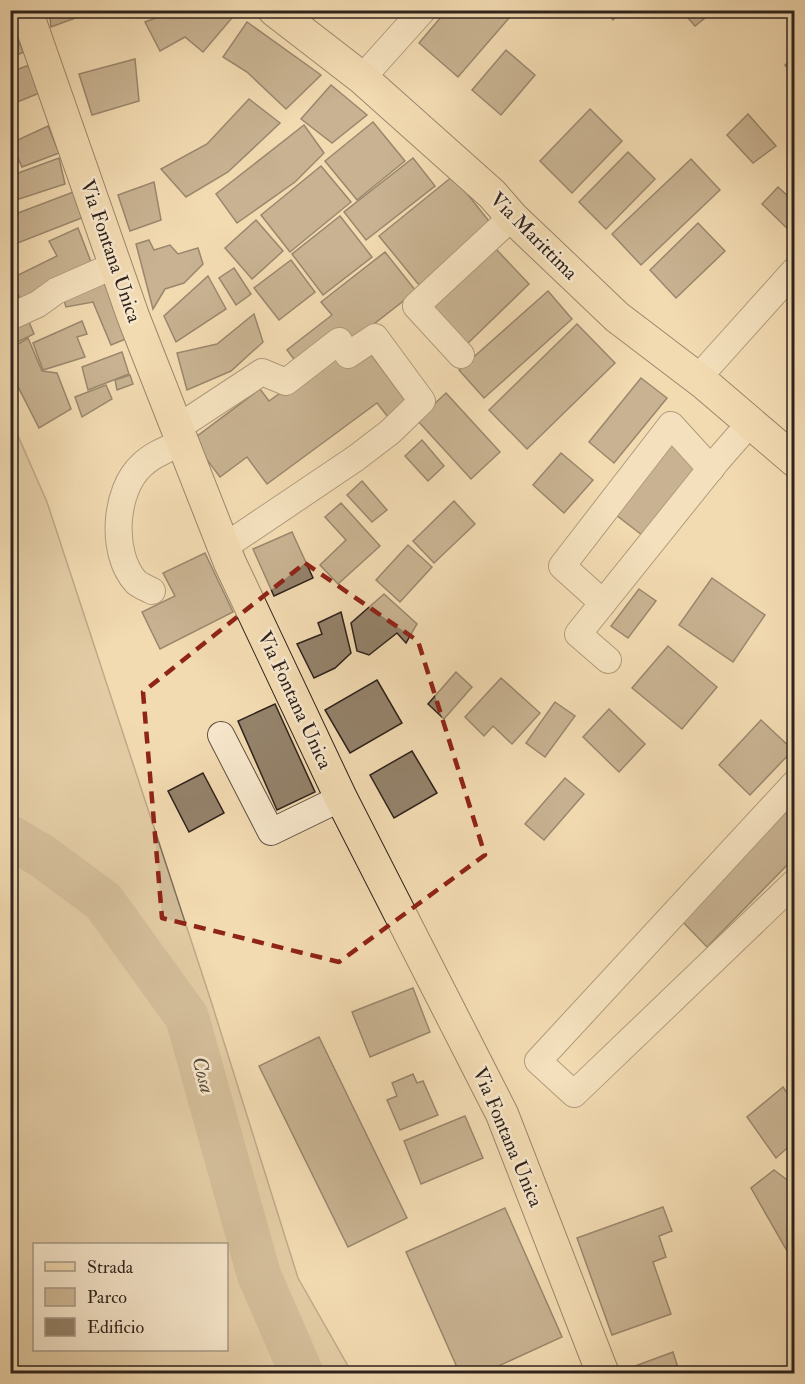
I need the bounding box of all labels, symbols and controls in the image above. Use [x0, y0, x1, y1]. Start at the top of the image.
street label: Via Fontana Unica [75, 176, 147, 326]
street label: Via Marittima [485, 187, 584, 286]
street label: Via Fontana Unica [252, 627, 338, 774]
water label: Cosa [185, 1054, 221, 1097]
street label: Via Fontana Unica [467, 1063, 549, 1211]
legend [33, 1243, 228, 1351]
text: Strada [87, 1256, 134, 1279]
text: Parco [87, 1286, 127, 1309]
text: Edificio [87, 1316, 144, 1339]

